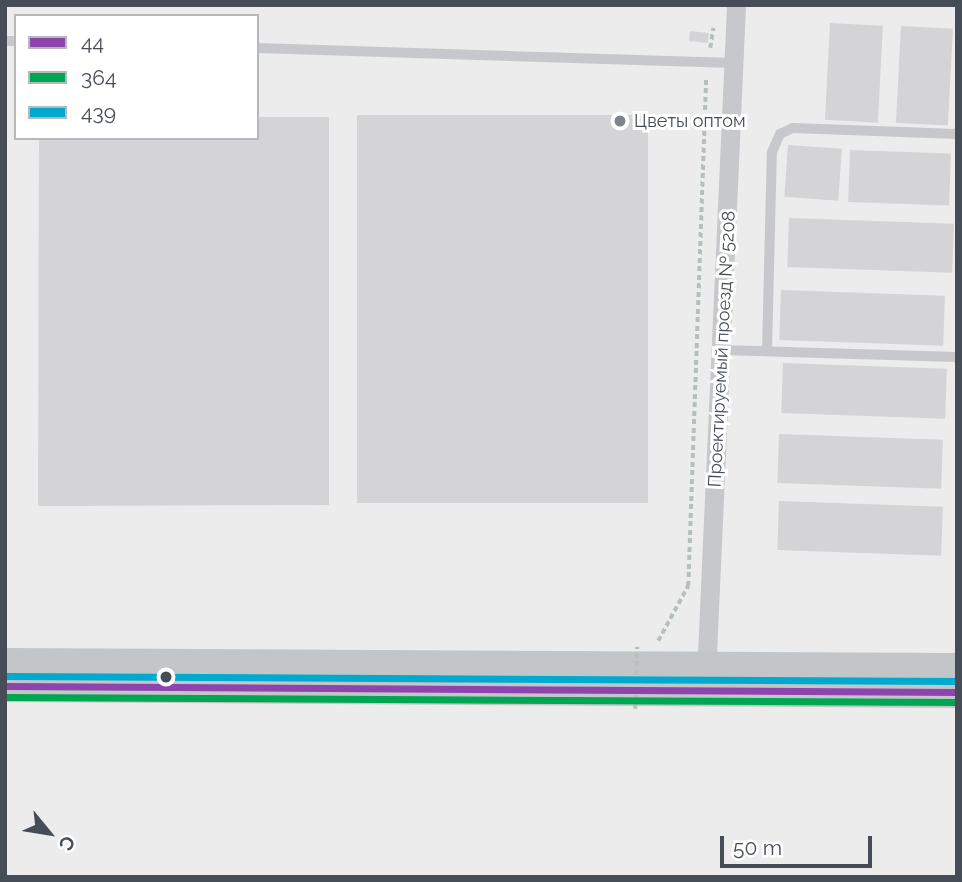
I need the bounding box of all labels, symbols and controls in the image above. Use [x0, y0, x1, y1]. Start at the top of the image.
legend [14, 14, 259, 140]
text: 44 [81, 30, 104, 55]
text: 364 [81, 65, 116, 90]
text: 439 [81, 100, 116, 125]
place label: Цветы оптом [634, 110, 746, 132]
marker: Цветы оптом [612, 113, 628, 129]
street label: Проектируемый проезд № 5208 [704, 210, 740, 488]
unlabelled marker [159, 670, 173, 684]
north arrow [14, 798, 84, 868]
scale bar [724, 822, 876, 866]
text: С [54, 832, 80, 855]
text: 50 m [733, 835, 782, 860]

